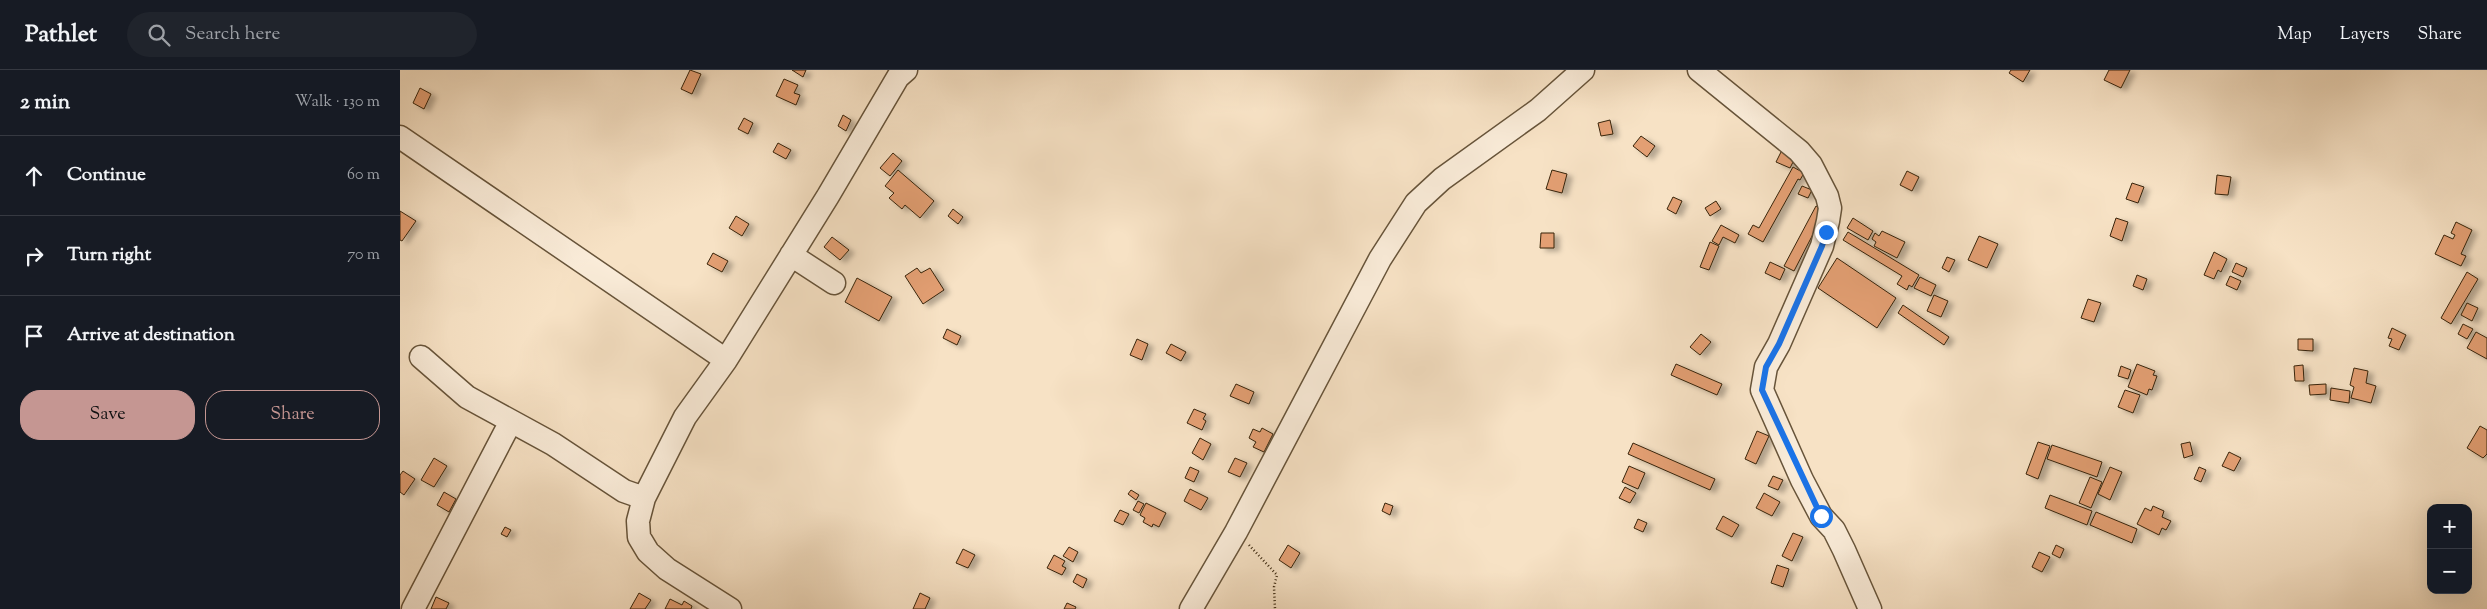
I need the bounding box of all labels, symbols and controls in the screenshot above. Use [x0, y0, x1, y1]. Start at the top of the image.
search box [127, 12, 477, 57]
text: Pathlet [25, 18, 97, 52]
icon: search [145, 21, 173, 49]
text: Search here [185, 21, 280, 48]
text: Map [2277, 22, 2312, 48]
text: Layers [2340, 22, 2390, 48]
text: Share [2418, 22, 2462, 48]
text: 2 min [20, 88, 70, 118]
text: Walk · 130 m [295, 91, 380, 114]
icon: ahead [20, 162, 48, 190]
text: Continue [67, 162, 146, 189]
text: 60 m [347, 164, 380, 187]
route end [1815, 221, 1838, 244]
icon: right [20, 242, 48, 270]
text: Turn right [67, 242, 151, 269]
text: 70 m [347, 244, 380, 267]
icon: arrive [20, 322, 48, 350]
text: Arrive at destination [67, 322, 235, 349]
button: Save [20, 390, 195, 440]
button: Share [205, 390, 380, 440]
map controls [2427, 504, 2472, 594]
button: + [2427, 504, 2472, 549]
route start [1810, 505, 1833, 528]
button: − [2427, 549, 2472, 594]

